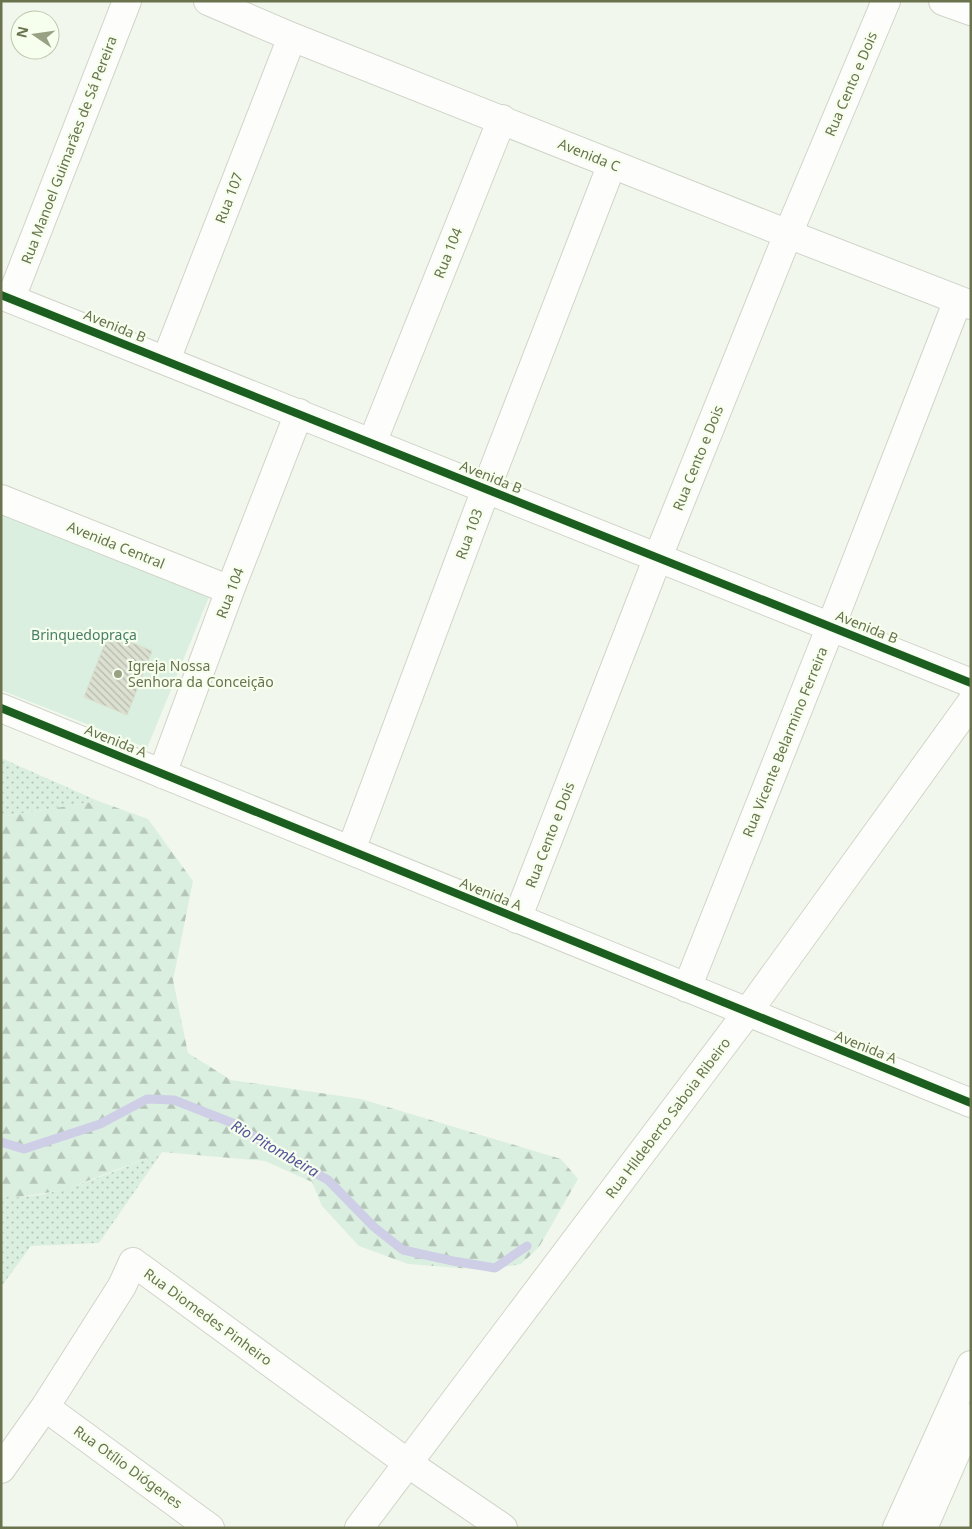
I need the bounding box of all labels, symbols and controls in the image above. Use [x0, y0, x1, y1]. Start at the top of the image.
north arrow [10, 10, 60, 60]
text: N [11, 24, 32, 40]
street label: Rua Cento e Dois [820, 28, 881, 139]
street label: Rua Manoel Guimarães de Sá Pereira [16, 33, 121, 267]
street label: Avenida C [555, 134, 623, 176]
street label: Rua 107 [210, 170, 247, 226]
street label: Rua 104 [429, 225, 466, 281]
street label: Avenida B [81, 304, 149, 347]
street label: Rua Cento e Dois [668, 402, 727, 513]
street label: Avenida B [457, 455, 525, 498]
street label: Rua 103 [451, 506, 487, 562]
street label: Avenida Central [65, 516, 168, 573]
street label: Rua 104 [211, 565, 248, 621]
street label: Avenida B [833, 605, 901, 648]
park label: Brinquedopraça [31, 625, 137, 644]
street label: Rua Vicente Belarmino Ferreira [738, 644, 832, 840]
place label: Igreja Nossa Senhora da Conceição [128, 656, 274, 691]
marker: Igreja Nossa Senhora da Conceição [112, 668, 124, 680]
street label: Avenida A [82, 720, 150, 762]
street label: Rua Cento e Dois [521, 779, 579, 890]
street label: Avenida A [457, 873, 525, 915]
street label: Avenida A [832, 1026, 900, 1068]
street label: Rua Hildeberto Saboia Ribeiro [601, 1033, 734, 1202]
water label: Rio Pitombeira [228, 1115, 323, 1182]
street label: Rua Diomedes Pinheiro [140, 1264, 276, 1370]
street label: Rua Otílio Diógenes [70, 1421, 187, 1513]

